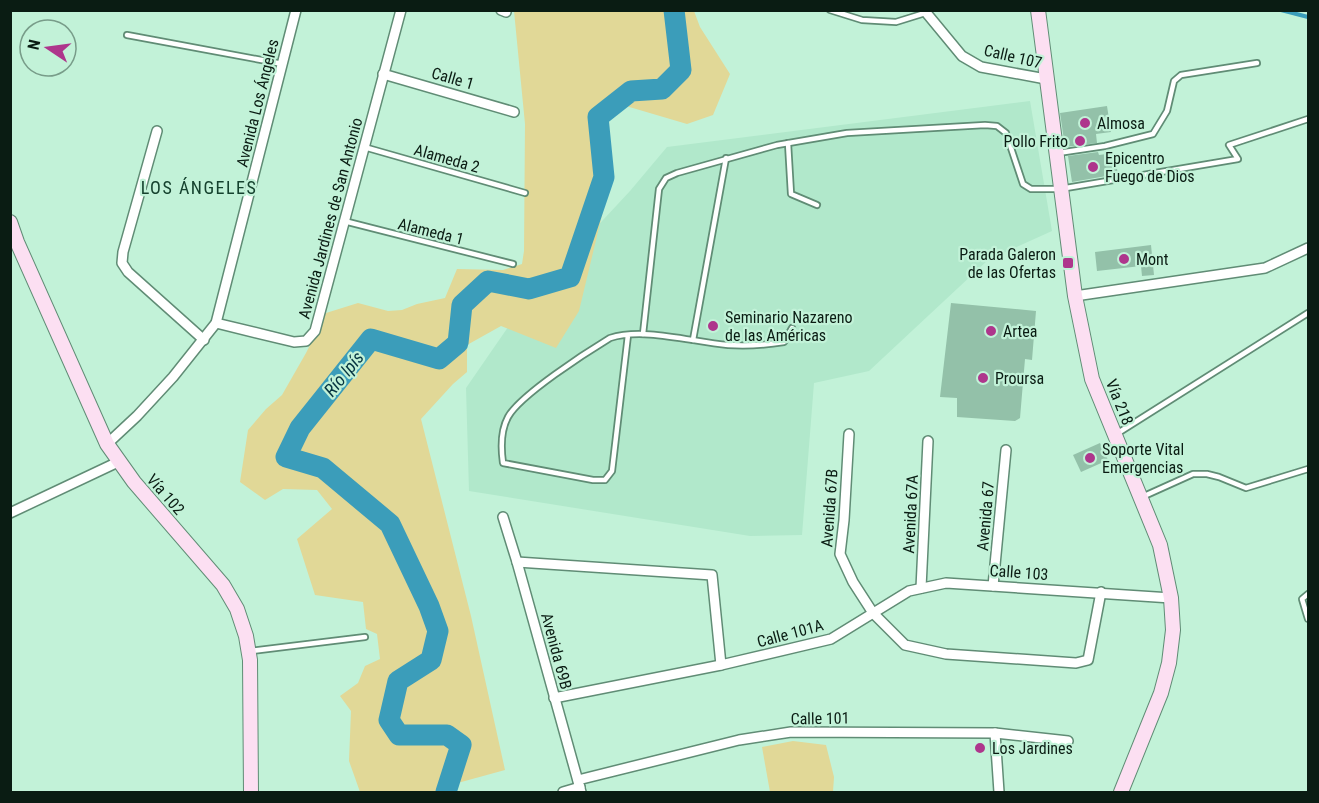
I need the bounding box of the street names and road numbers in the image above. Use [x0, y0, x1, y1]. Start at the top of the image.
street label: Avenida Los Ángeles [232, 37, 283, 169]
street label: Calle 107 [982, 41, 1044, 72]
street label: Calle 1 [430, 63, 476, 94]
street label: Avenida Jardines de San Antonio [294, 116, 366, 321]
street label: Alameda 2 [412, 140, 482, 177]
street label: Alameda 1 [396, 214, 466, 249]
street label: Vía 218 [1102, 376, 1137, 428]
street label: Avenida 67B [817, 468, 842, 548]
street label: Vía 102 [143, 470, 189, 519]
street label: Avenida 67A [899, 474, 922, 554]
street label: Avenida 67 [973, 480, 998, 552]
street label: Calle 103 [989, 561, 1049, 584]
street label: Avenida 69B [537, 611, 576, 691]
street label: Calle 101A [755, 615, 826, 651]
street label: Calle 101 [790, 708, 850, 729]

